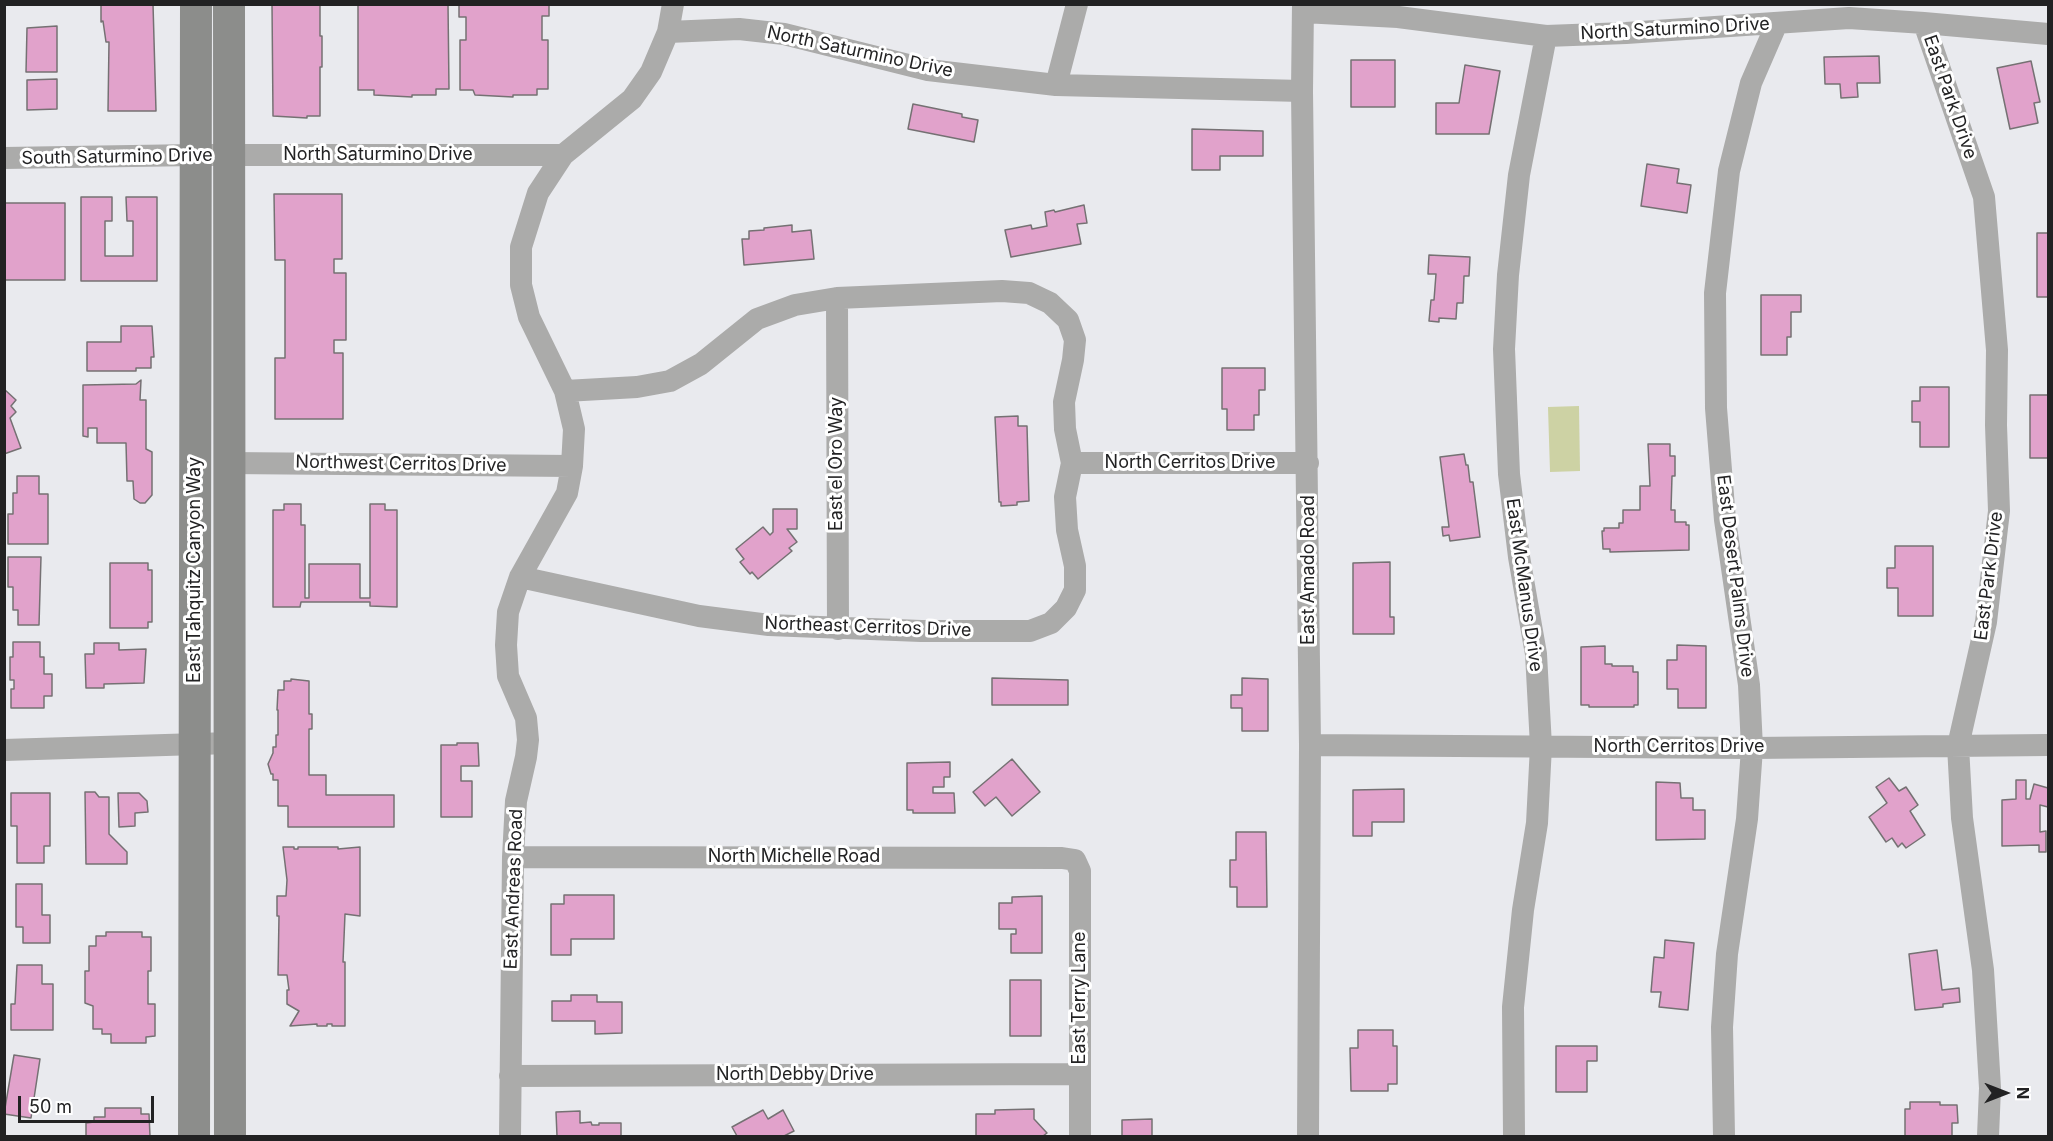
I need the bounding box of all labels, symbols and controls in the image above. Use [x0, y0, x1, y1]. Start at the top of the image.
street label: North Saturmino Drive [1580, 13, 1770, 45]
street label: North Saturmino Drive [765, 22, 955, 82]
street label: East Park Drive [1919, 32, 1981, 162]
street label: North Saturmino Drive [283, 144, 473, 166]
street label: South Saturmino Drive [21, 145, 213, 169]
street label: East el Oro Way [826, 397, 848, 531]
street label: Northwest Cerritos Drive [295, 451, 507, 477]
street label: North Cerritos Drive [1105, 452, 1275, 474]
street label: East Tahquitz Canyon Way [184, 457, 206, 683]
street label: East Desert Palms Drive [1712, 474, 1758, 678]
street label: East Amado Road [1298, 495, 1320, 645]
street label: East McManus Drive [1501, 497, 1547, 673]
street label: East Park Drive [1970, 510, 2008, 642]
street label: Northeast Cerritos Drive [764, 613, 972, 641]
street label: North Cerritos Drive [1594, 736, 1764, 758]
street label: East Andreas Road [500, 808, 528, 970]
street label: North Michelle Road [708, 846, 880, 868]
street label: East Terry Lane [1069, 932, 1091, 1064]
north arrow [1975, 1063, 2035, 1123]
street label: North Debby Drive [716, 1064, 874, 1086]
scale bar [21, 1084, 158, 1122]
text: N [2013, 1087, 2033, 1099]
text: 50 m [29, 1096, 72, 1117]

